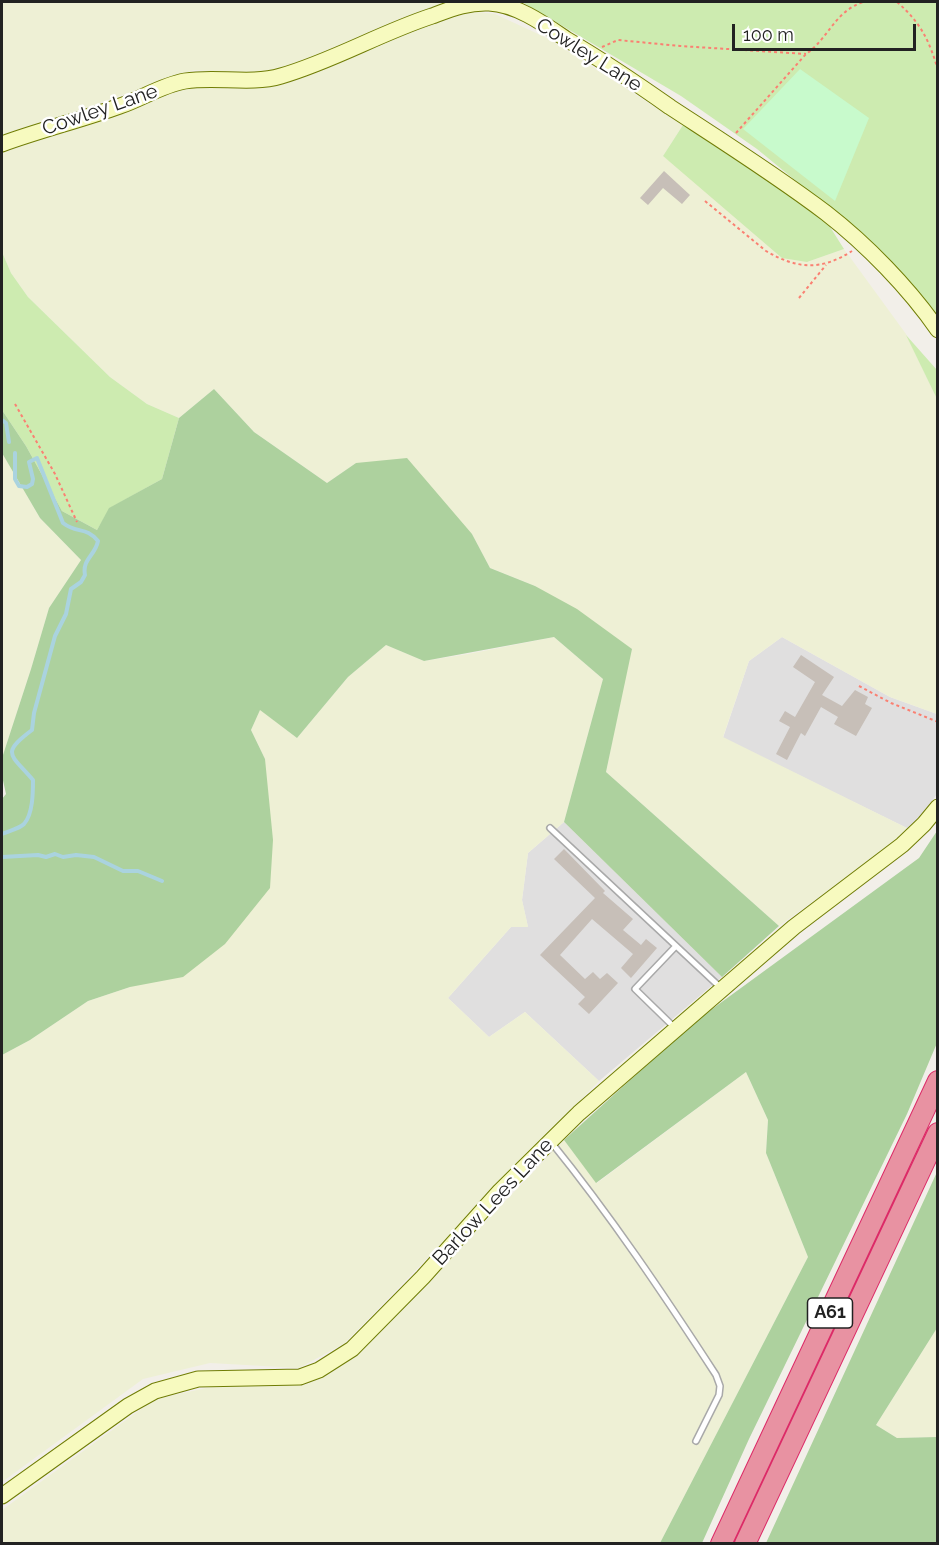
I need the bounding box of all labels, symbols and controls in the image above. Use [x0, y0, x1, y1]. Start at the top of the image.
scale bar [735, 12, 920, 50]
street label: Cowley Lane [532, 13, 646, 97]
text: 100 m [743, 24, 794, 45]
street label: Cowley Lane [39, 79, 161, 141]
street label: Barlow Lees Lane [428, 1133, 558, 1271]
road number: A61 [808, 1298, 852, 1328]

